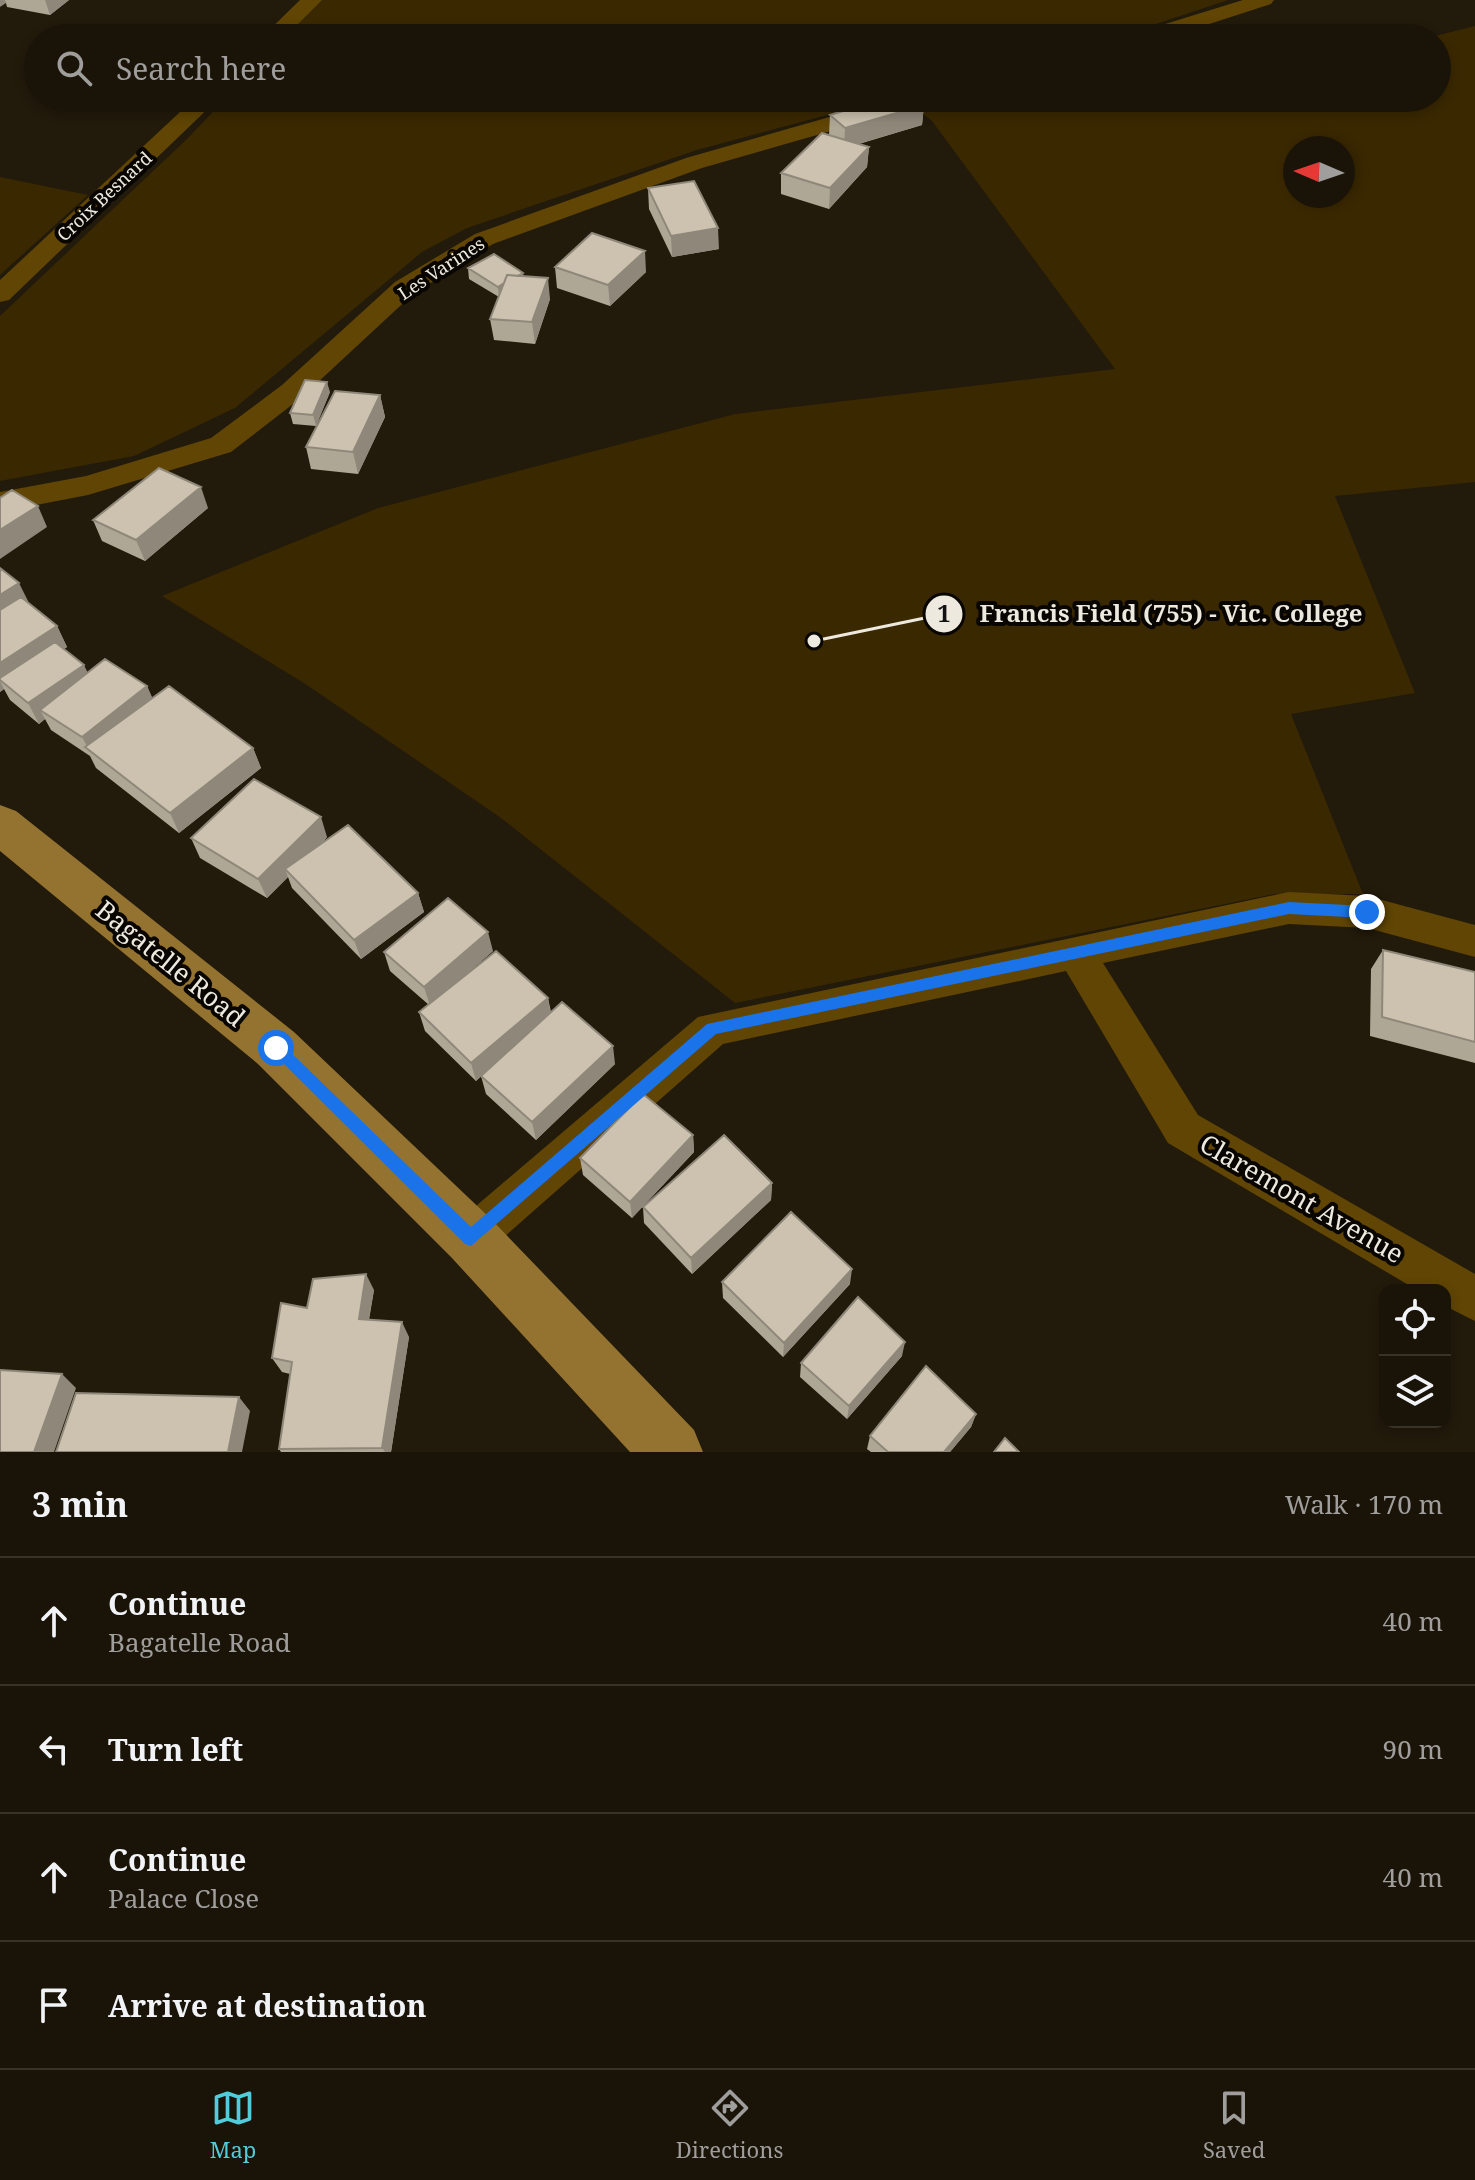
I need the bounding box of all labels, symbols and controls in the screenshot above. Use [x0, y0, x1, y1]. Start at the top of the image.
search box [24, 24, 1451, 112]
icon: search [52, 46, 96, 90]
text: Search here [116, 48, 286, 89]
north arrow [1283, 136, 1355, 208]
street label: Croix Besnard [51, 146, 157, 246]
street label: Les Varines [393, 231, 489, 305]
callout: Francis Field (755) - Vic. College [924, 590, 1379, 638]
text: 1 [937, 596, 951, 629]
text: Francis Field (755) - Vic. College [979, 596, 1363, 629]
street label: Bagatelle Road [89, 891, 253, 1035]
route end [1349, 894, 1385, 930]
route start [258, 1030, 294, 1066]
street label: Claremont Avenue [1193, 1125, 1411, 1271]
map controls [1379, 1284, 1451, 1428]
button: locate [1379, 1284, 1451, 1356]
button: layers [1379, 1356, 1451, 1428]
text: 3 min [32, 1481, 128, 1527]
text: Walk · 170 m [1285, 1486, 1443, 1522]
text: Continue [108, 1583, 246, 1624]
icon: ahead [32, 1599, 76, 1643]
text: 40 m [1383, 1603, 1443, 1639]
text: Bagatelle Road [108, 1624, 291, 1660]
icon: left [32, 1727, 76, 1771]
text: Turn left [108, 1729, 243, 1770]
text: 90 m [1383, 1731, 1443, 1767]
text: Continue [108, 1839, 246, 1880]
icon: ahead [32, 1855, 76, 1899]
text: 40 m [1383, 1859, 1443, 1895]
text: Palace Close [108, 1880, 259, 1916]
icon: arrive [32, 1983, 76, 2027]
text: Arrive at destination [108, 1985, 427, 2026]
tab: Map [210, 2086, 256, 2164]
tab: Directions [676, 2086, 783, 2164]
tab: Saved [1203, 2086, 1265, 2164]

